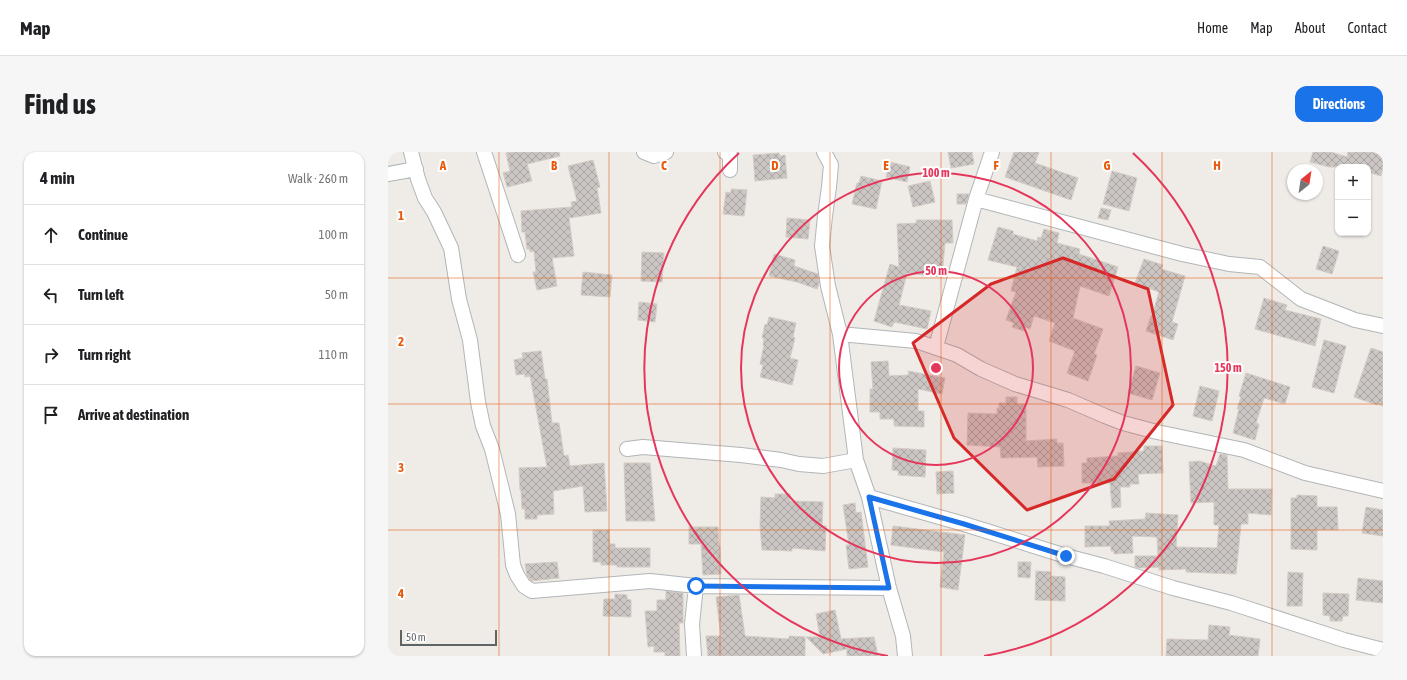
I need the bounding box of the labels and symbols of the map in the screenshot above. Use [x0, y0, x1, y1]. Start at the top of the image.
text: A [439, 158, 447, 173]
text: B [551, 158, 558, 173]
text: C [661, 158, 667, 173]
text: D [771, 158, 779, 173]
text: E [883, 158, 889, 173]
text: F [993, 158, 999, 173]
text: G [1104, 158, 1111, 173]
text: H [1213, 158, 1221, 173]
north arrow [1287, 164, 1323, 200]
text: 100 m [922, 166, 950, 180]
text: 1 [398, 208, 404, 223]
text: 50 m [925, 264, 947, 278]
text: 2 [398, 334, 404, 349]
centre of rings [929, 361, 943, 375]
text: 150 m [1214, 361, 1242, 375]
text: 3 [398, 460, 404, 475]
route end [1057, 547, 1075, 565]
route start [687, 577, 705, 595]
text: 4 [397, 586, 404, 601]
scale bar [400, 628, 497, 647]

